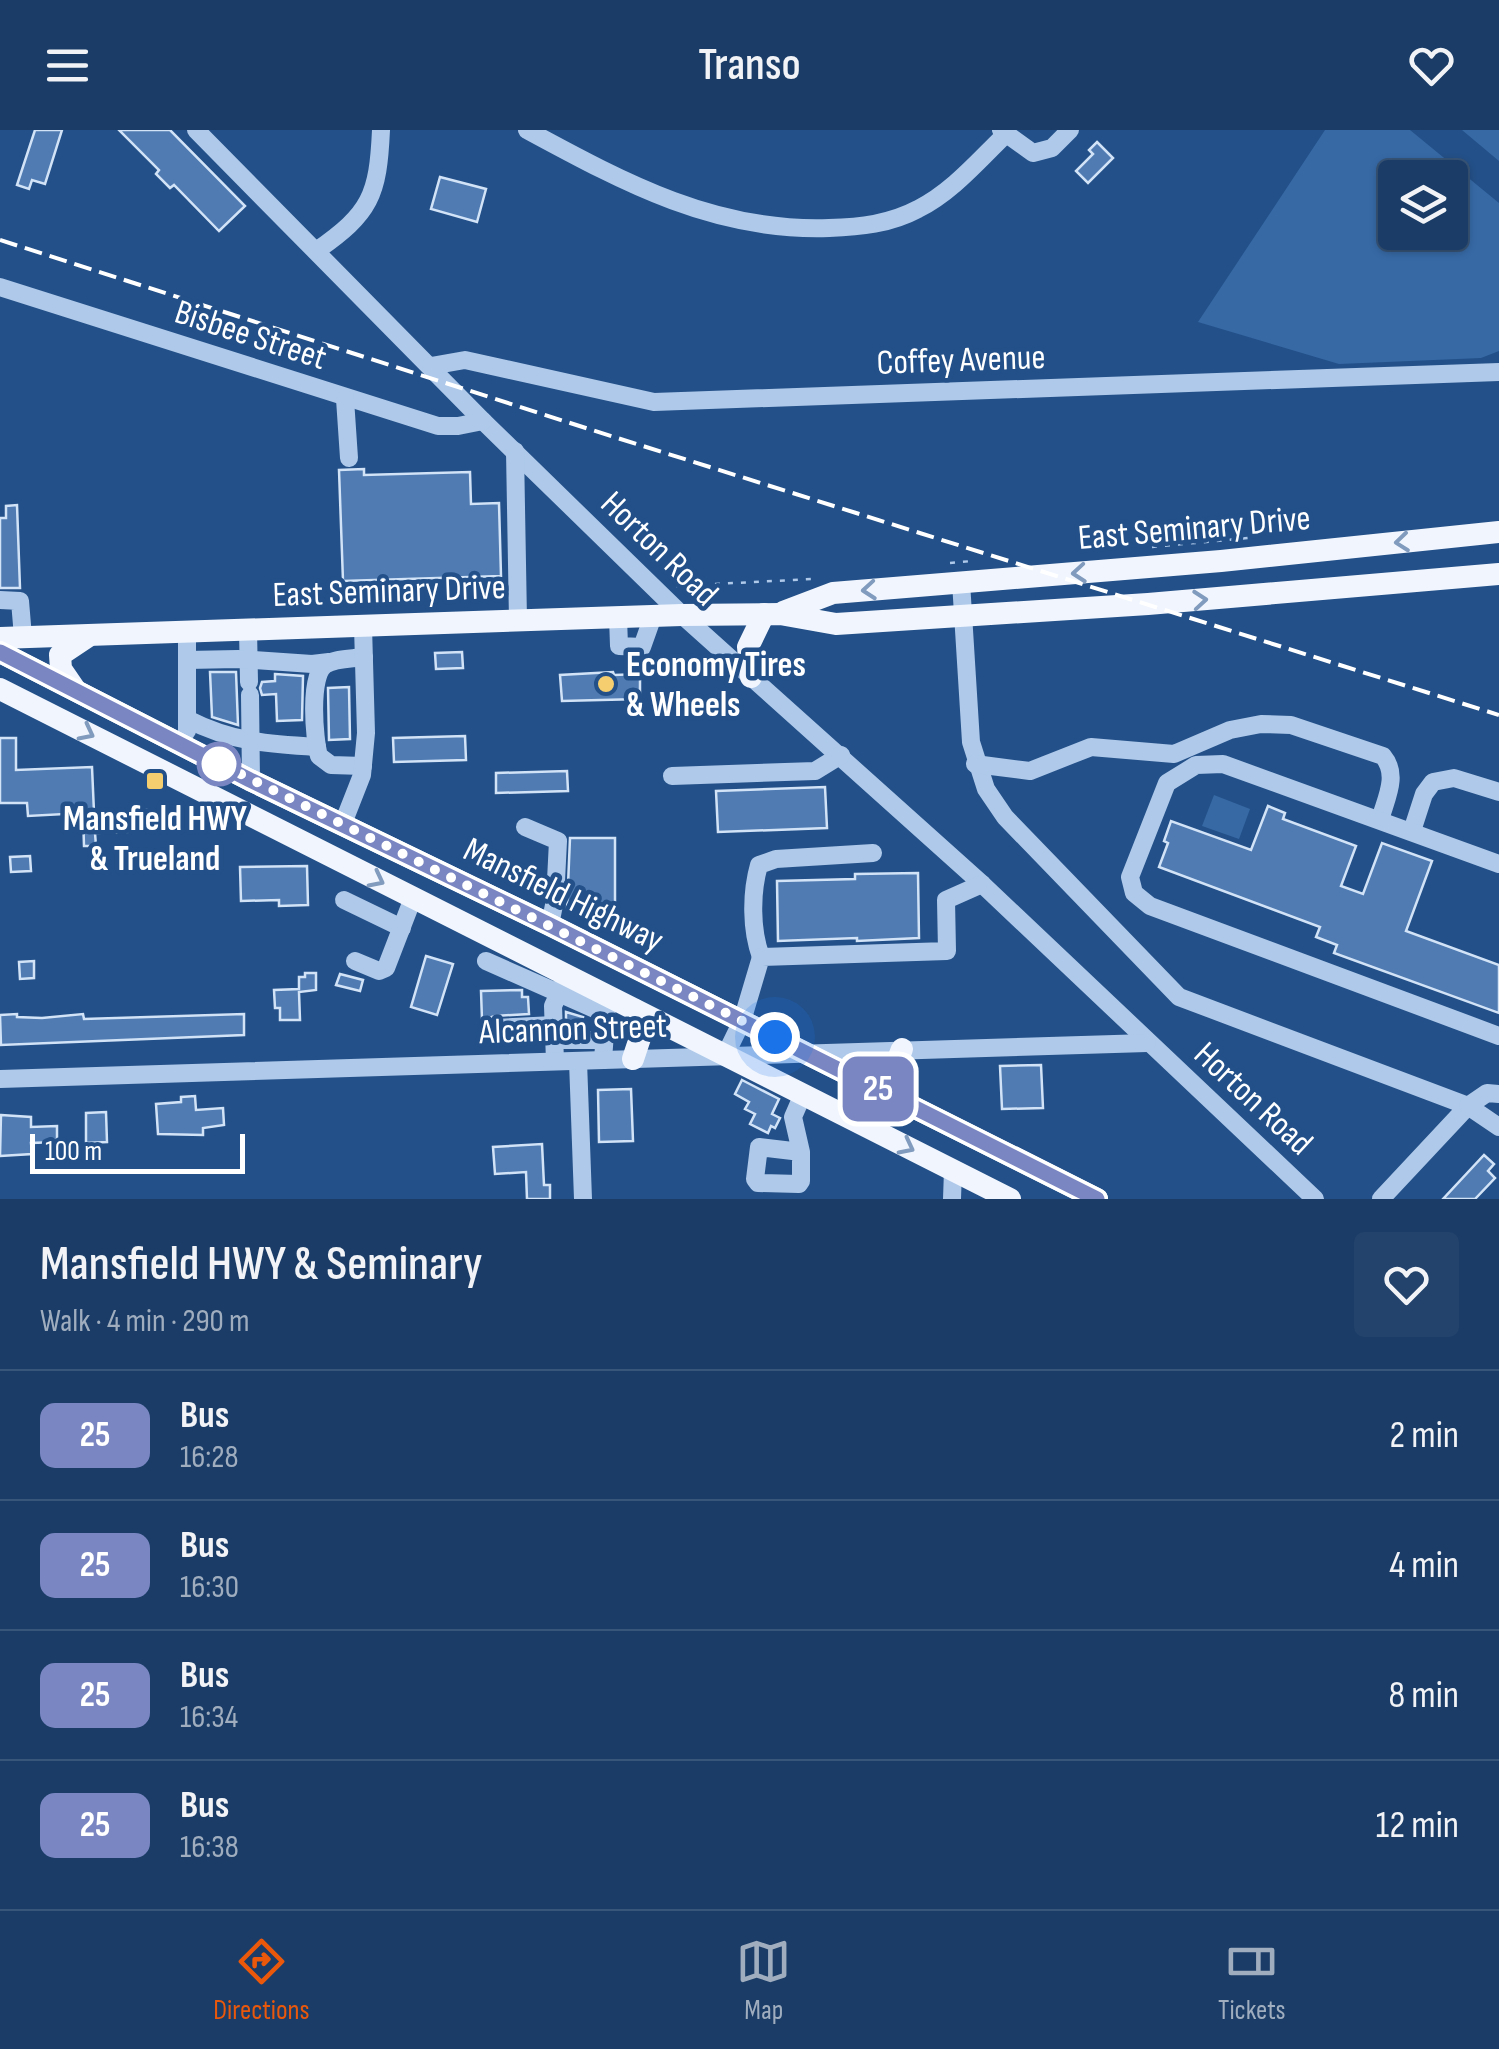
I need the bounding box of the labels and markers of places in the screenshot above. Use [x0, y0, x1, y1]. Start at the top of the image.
place label: Economy Tires & Wheels [626, 644, 806, 727]
marker: Economy Tires & Wheels [595, 673, 617, 695]
unlabelled marker [198, 743, 240, 785]
marker: Mansfield HWY & Trueland [144, 770, 166, 792]
place label: Mansfield HWY & Trueland [63, 798, 247, 881]

